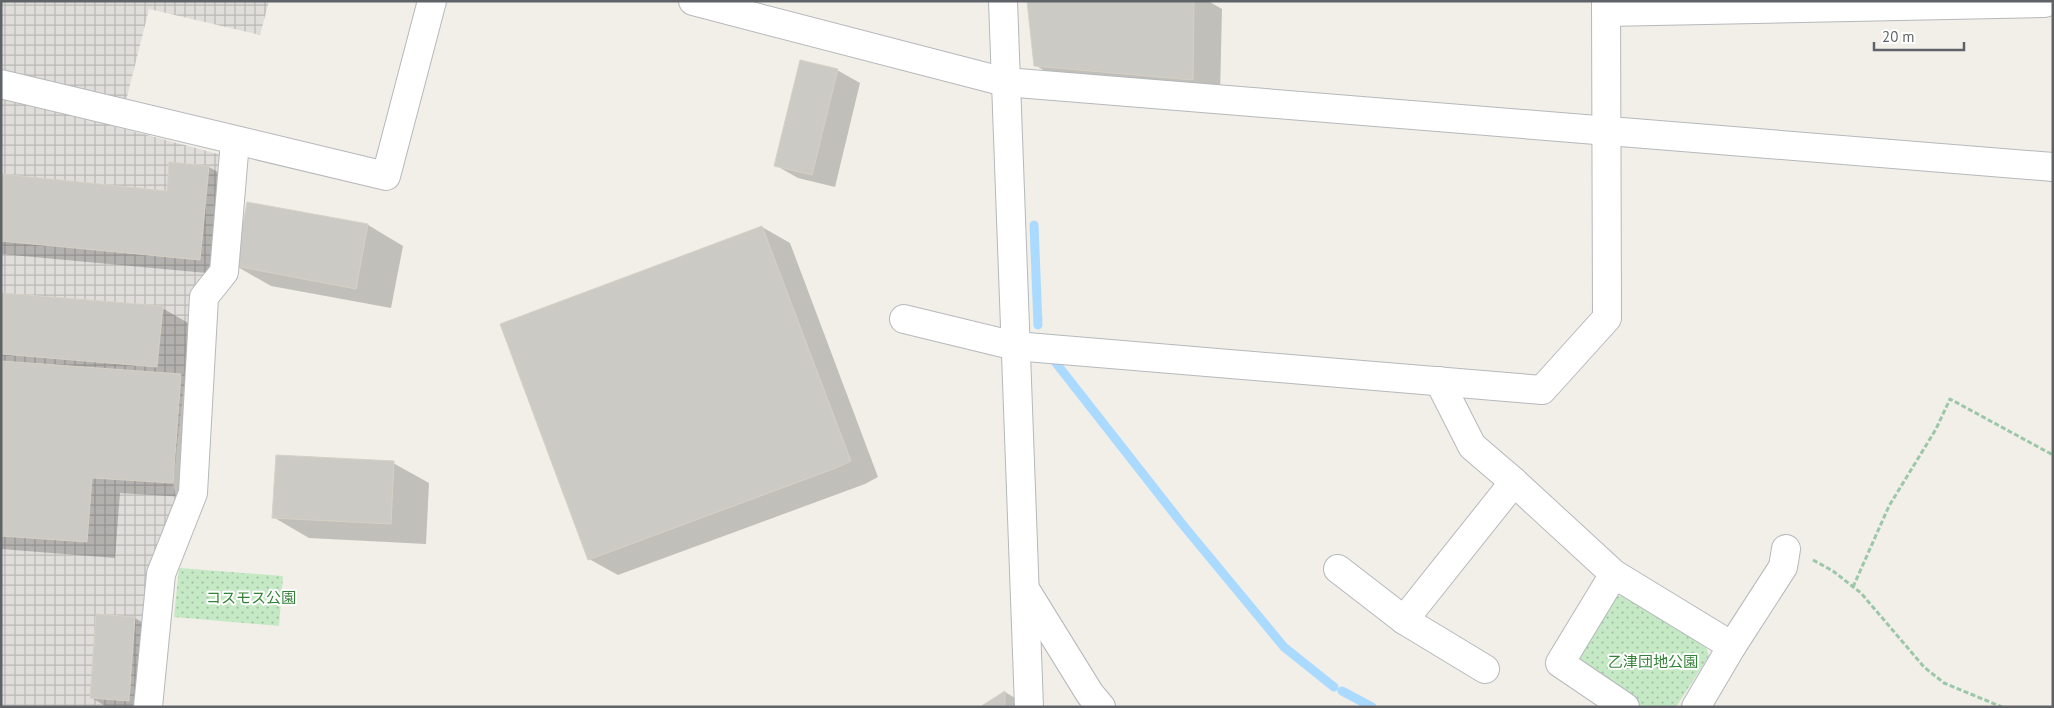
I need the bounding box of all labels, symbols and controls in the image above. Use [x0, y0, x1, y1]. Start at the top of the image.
scale bar [1874, 20, 1964, 52]
text: 20 m [1882, 27, 1915, 46]
park label: コスモス公園 [206, 588, 296, 607]
park label: 乙津団地公園 [1608, 652, 1698, 671]

